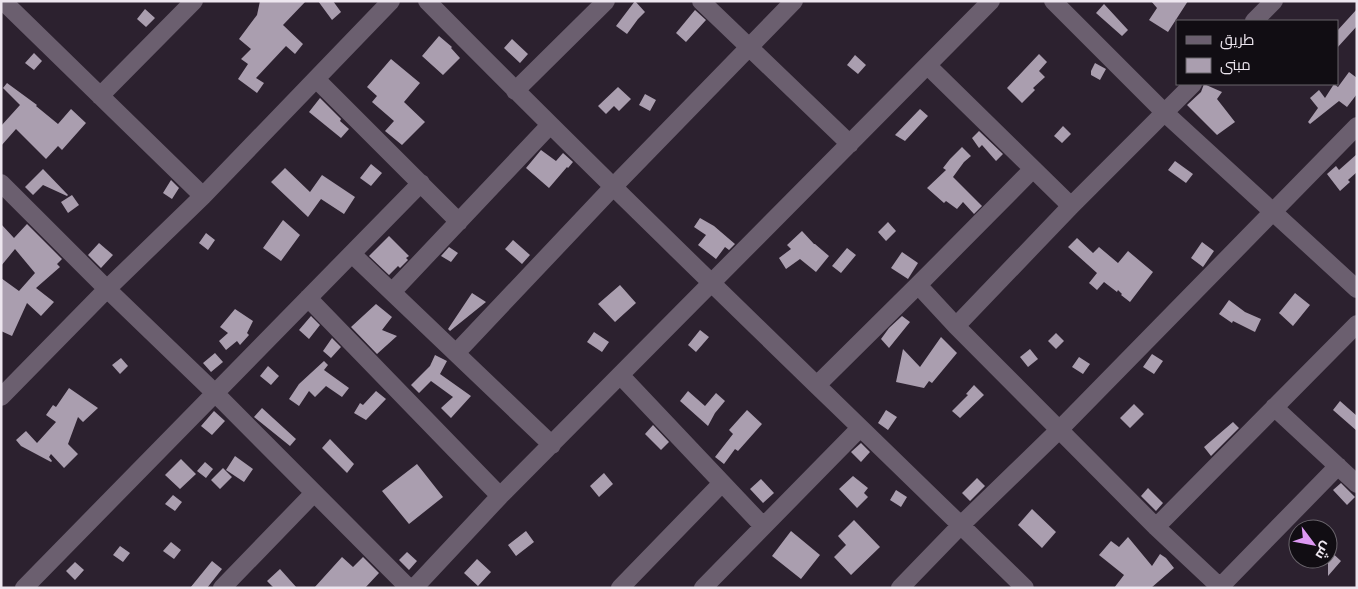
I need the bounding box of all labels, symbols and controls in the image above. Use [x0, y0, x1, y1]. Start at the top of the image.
legend [1176, 20, 1338, 85]
text: طريق [1220, 29, 1254, 51]
text: مبنى [1220, 54, 1251, 76]
north arrow [1288, 519, 1338, 569]
text: ش [1311, 538, 1337, 564]

